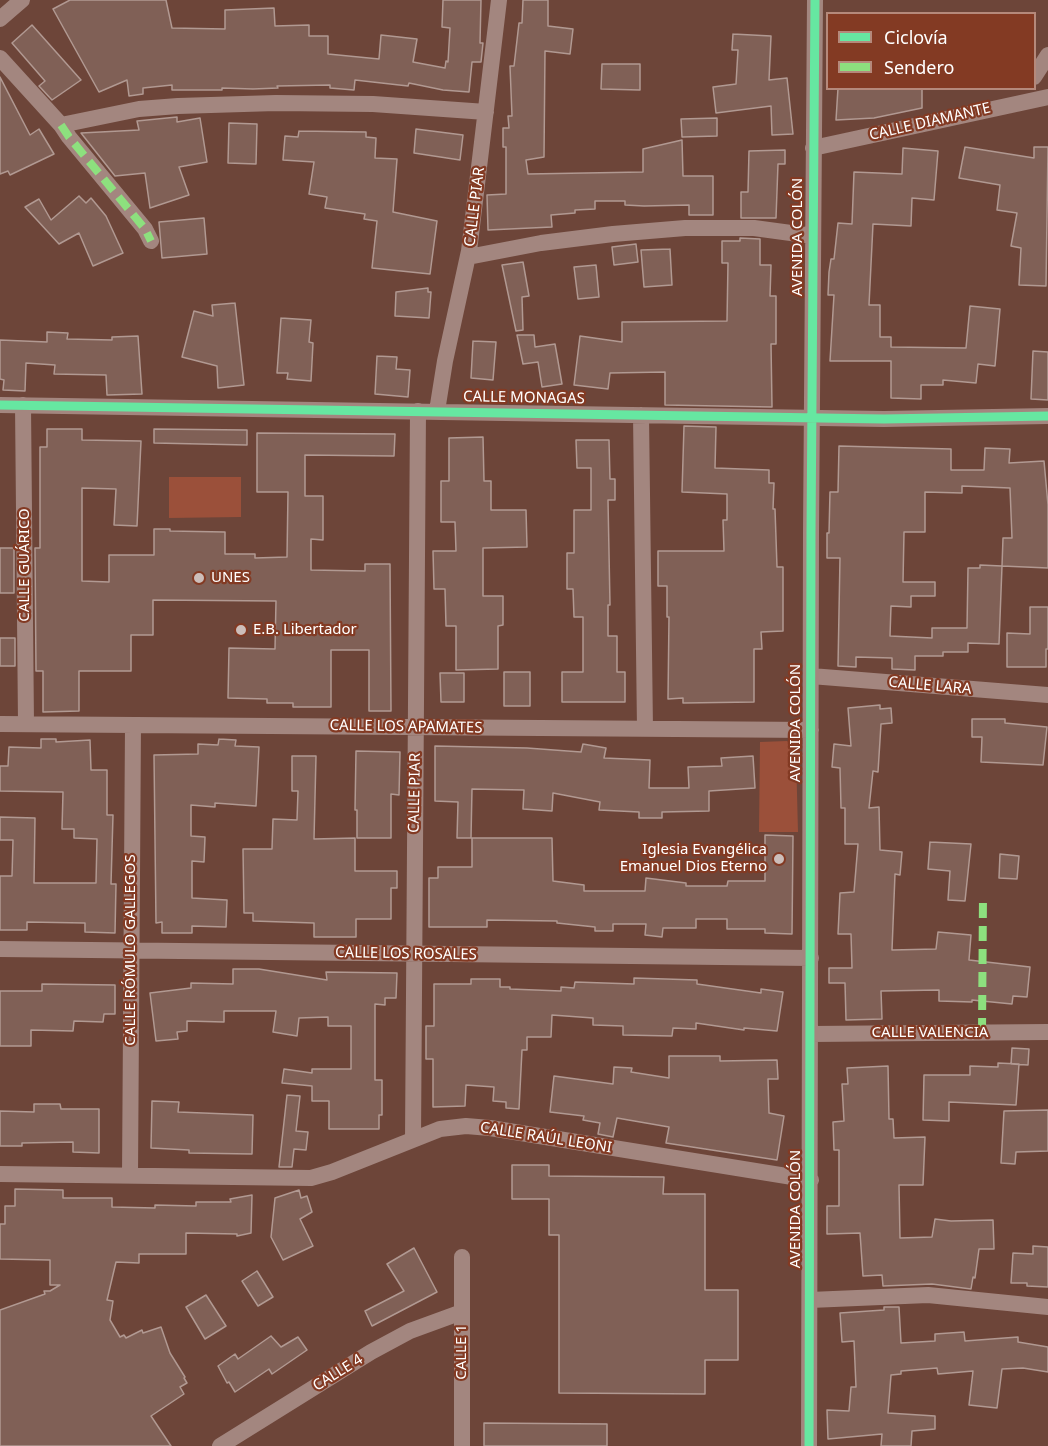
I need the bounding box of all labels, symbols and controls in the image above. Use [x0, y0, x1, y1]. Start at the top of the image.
legend [826, 12, 1036, 90]
text: Ciclovía [884, 25, 948, 49]
text: Sendero [884, 55, 954, 79]
street label: CALLE DIAMANTE [868, 99, 992, 145]
street label: CALLE PIAR [461, 166, 489, 248]
street label: AVENIDA COLÓN [789, 178, 807, 296]
street label: CALLE MONAGAS [463, 388, 585, 408]
street label: CALLE GUÁRICO [16, 508, 34, 622]
place label: UNES [211, 569, 250, 587]
marker: UNES [192, 571, 206, 585]
place label: E.B. Libertador [253, 621, 357, 639]
marker: E.B. Libertador [234, 623, 248, 637]
street label: AVENIDA COLÓN [787, 664, 805, 782]
street label: CALLE LARA [888, 673, 972, 699]
street label: CALLE LOS APAMATES [329, 717, 483, 737]
street label: CALLE PIAR [405, 753, 425, 833]
place label: Iglesia Evangélica Emanuel Dios Eterno [620, 841, 767, 876]
marker: Iglesia Evangélica Emanuel Dios Eterno [772, 852, 786, 866]
street label: CALLE RÓMULO GALLEGOS [122, 854, 140, 1046]
street label: CALLE LOS ROSALES [335, 944, 477, 964]
street label: CALLE VALENCIA [872, 1024, 988, 1042]
street label: CALLE RAÚL LEONI [479, 1119, 613, 1157]
street label: AVENIDA COLÓN [787, 1150, 805, 1268]
street label: CALLE 1 [453, 1324, 471, 1380]
street label: CALLE 4 [310, 1351, 366, 1395]

